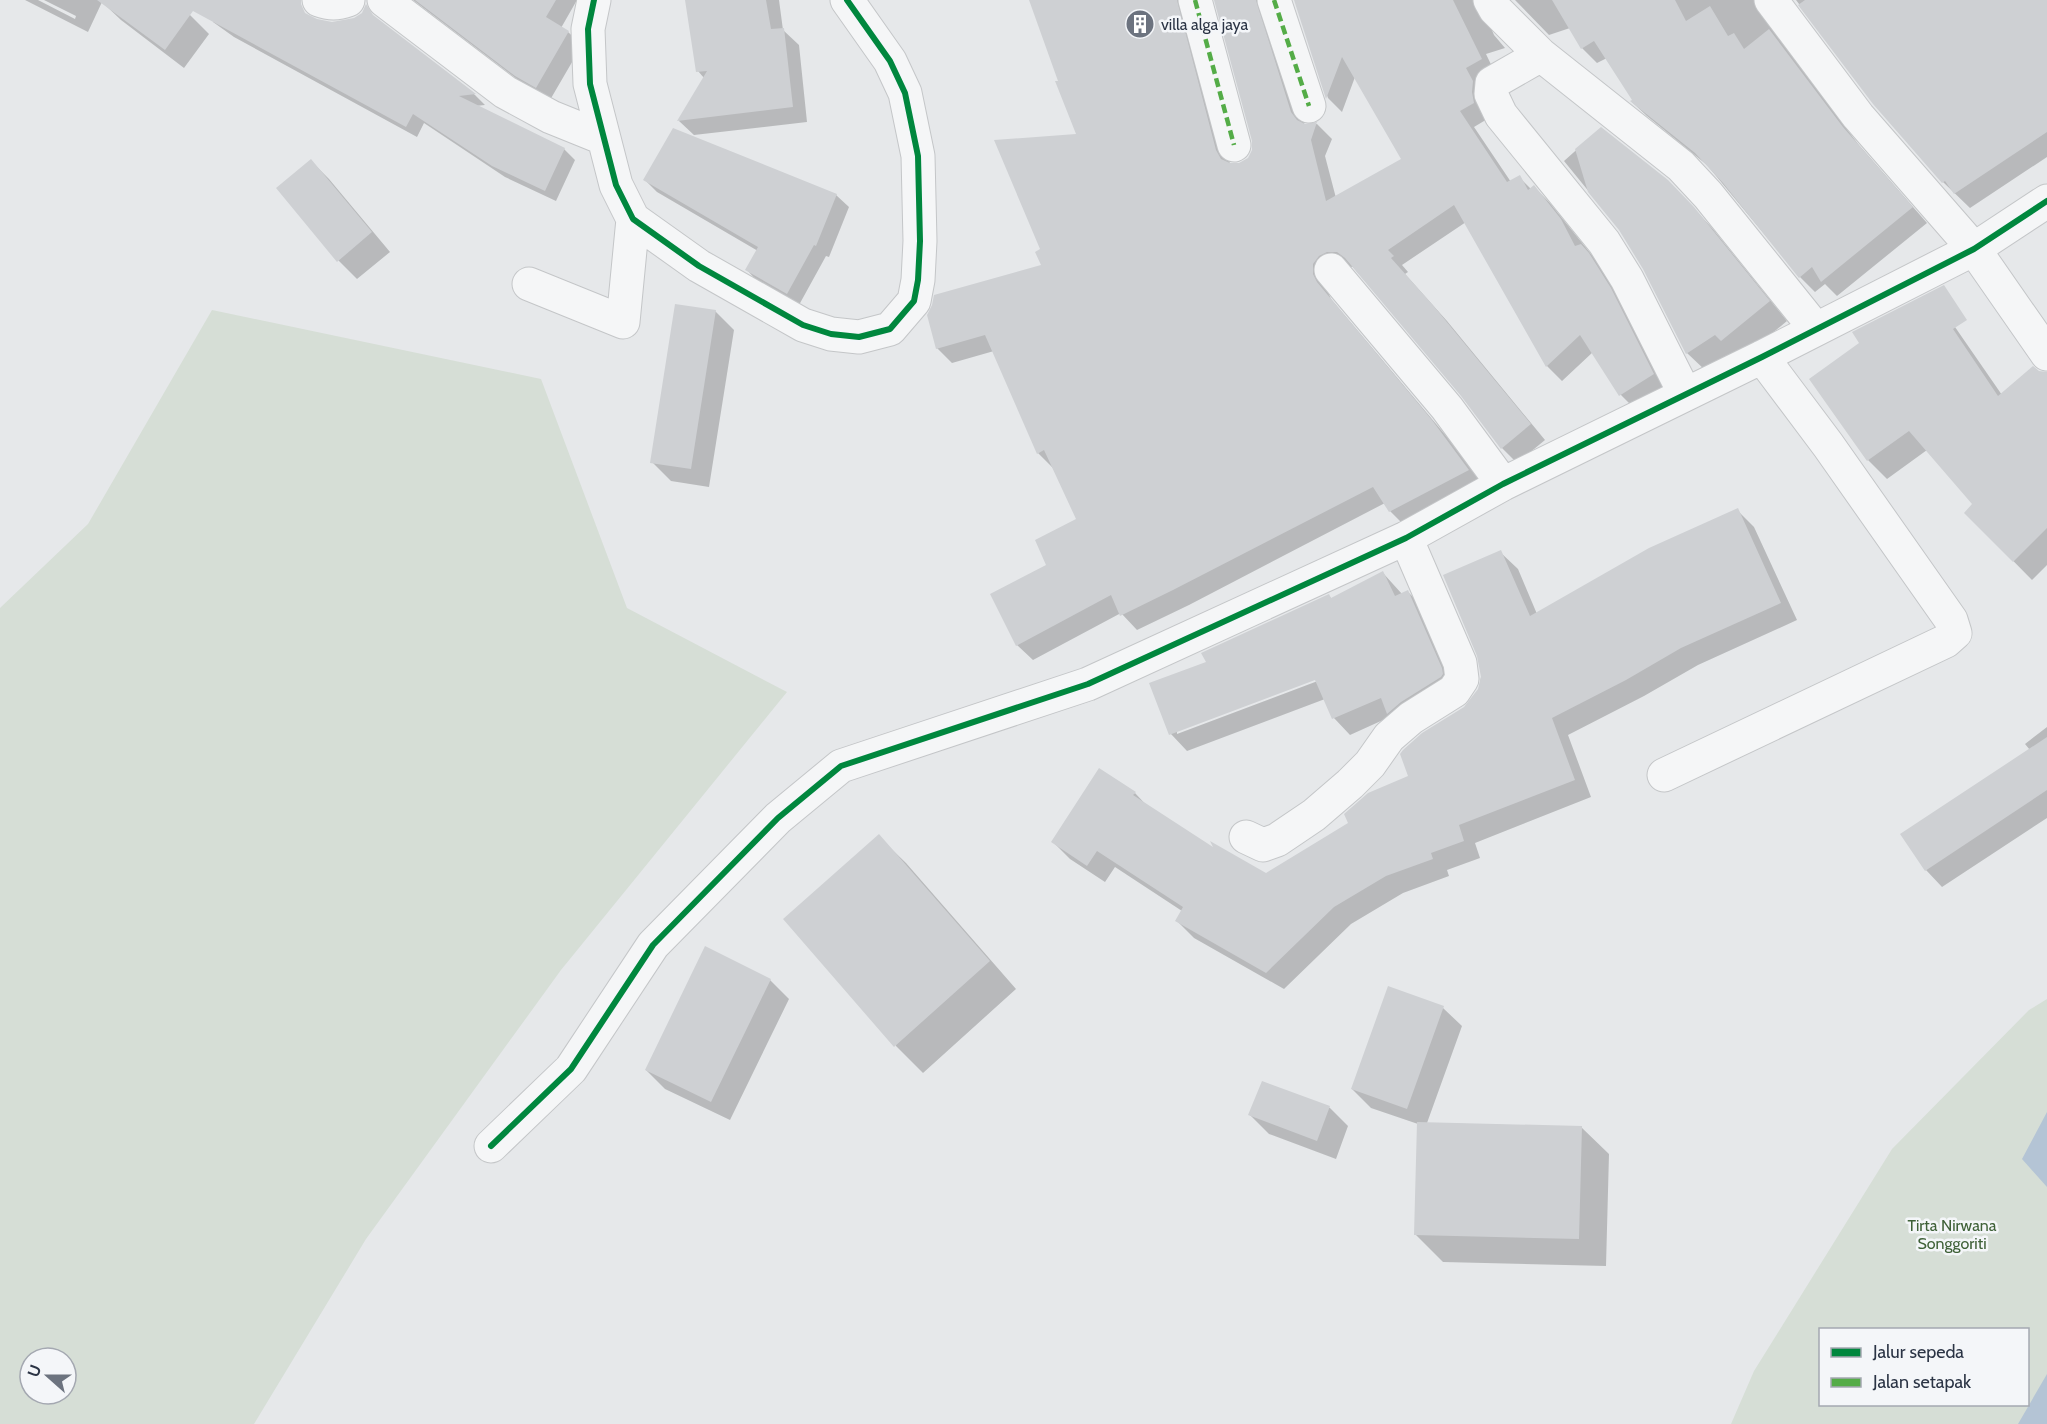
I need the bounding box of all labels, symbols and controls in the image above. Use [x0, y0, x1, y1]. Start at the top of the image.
building icon: villa alga jaya [1124, 8, 1156, 40]
place label: villa alga jaya [1161, 15, 1249, 34]
park label: Tirta Nirwana Songgoriti [1908, 1216, 1997, 1253]
legend [1819, 1328, 2029, 1406]
text: Jalur sepeda [1872, 1341, 1964, 1363]
north arrow [18, 1346, 78, 1406]
text: U [24, 1362, 45, 1380]
text: Jalan setapak [1872, 1371, 1972, 1393]

